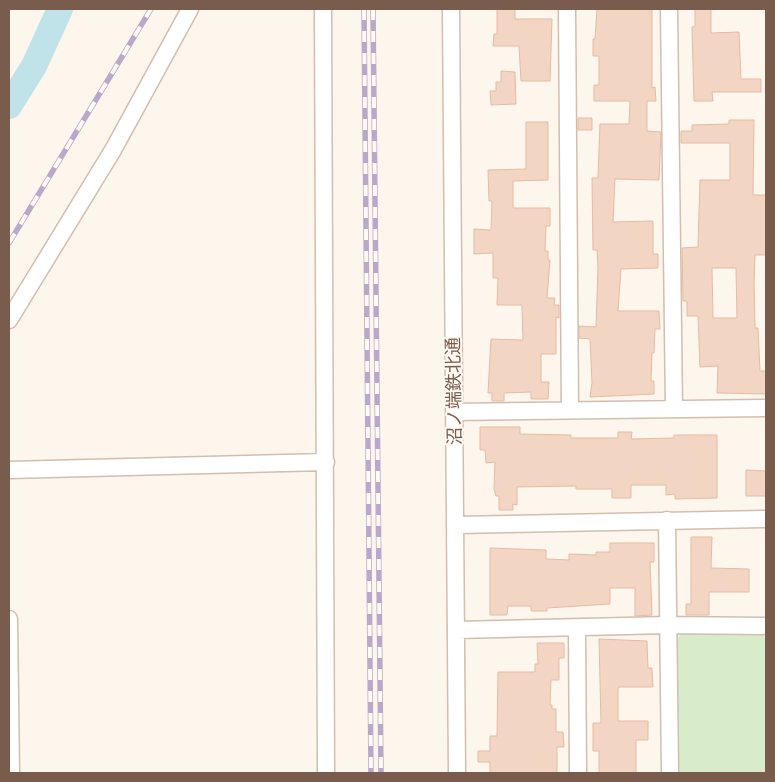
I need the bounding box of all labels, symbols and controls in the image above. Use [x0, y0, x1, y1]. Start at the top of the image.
street label: 沼ノ端鉄北通 [442, 337, 466, 445]

